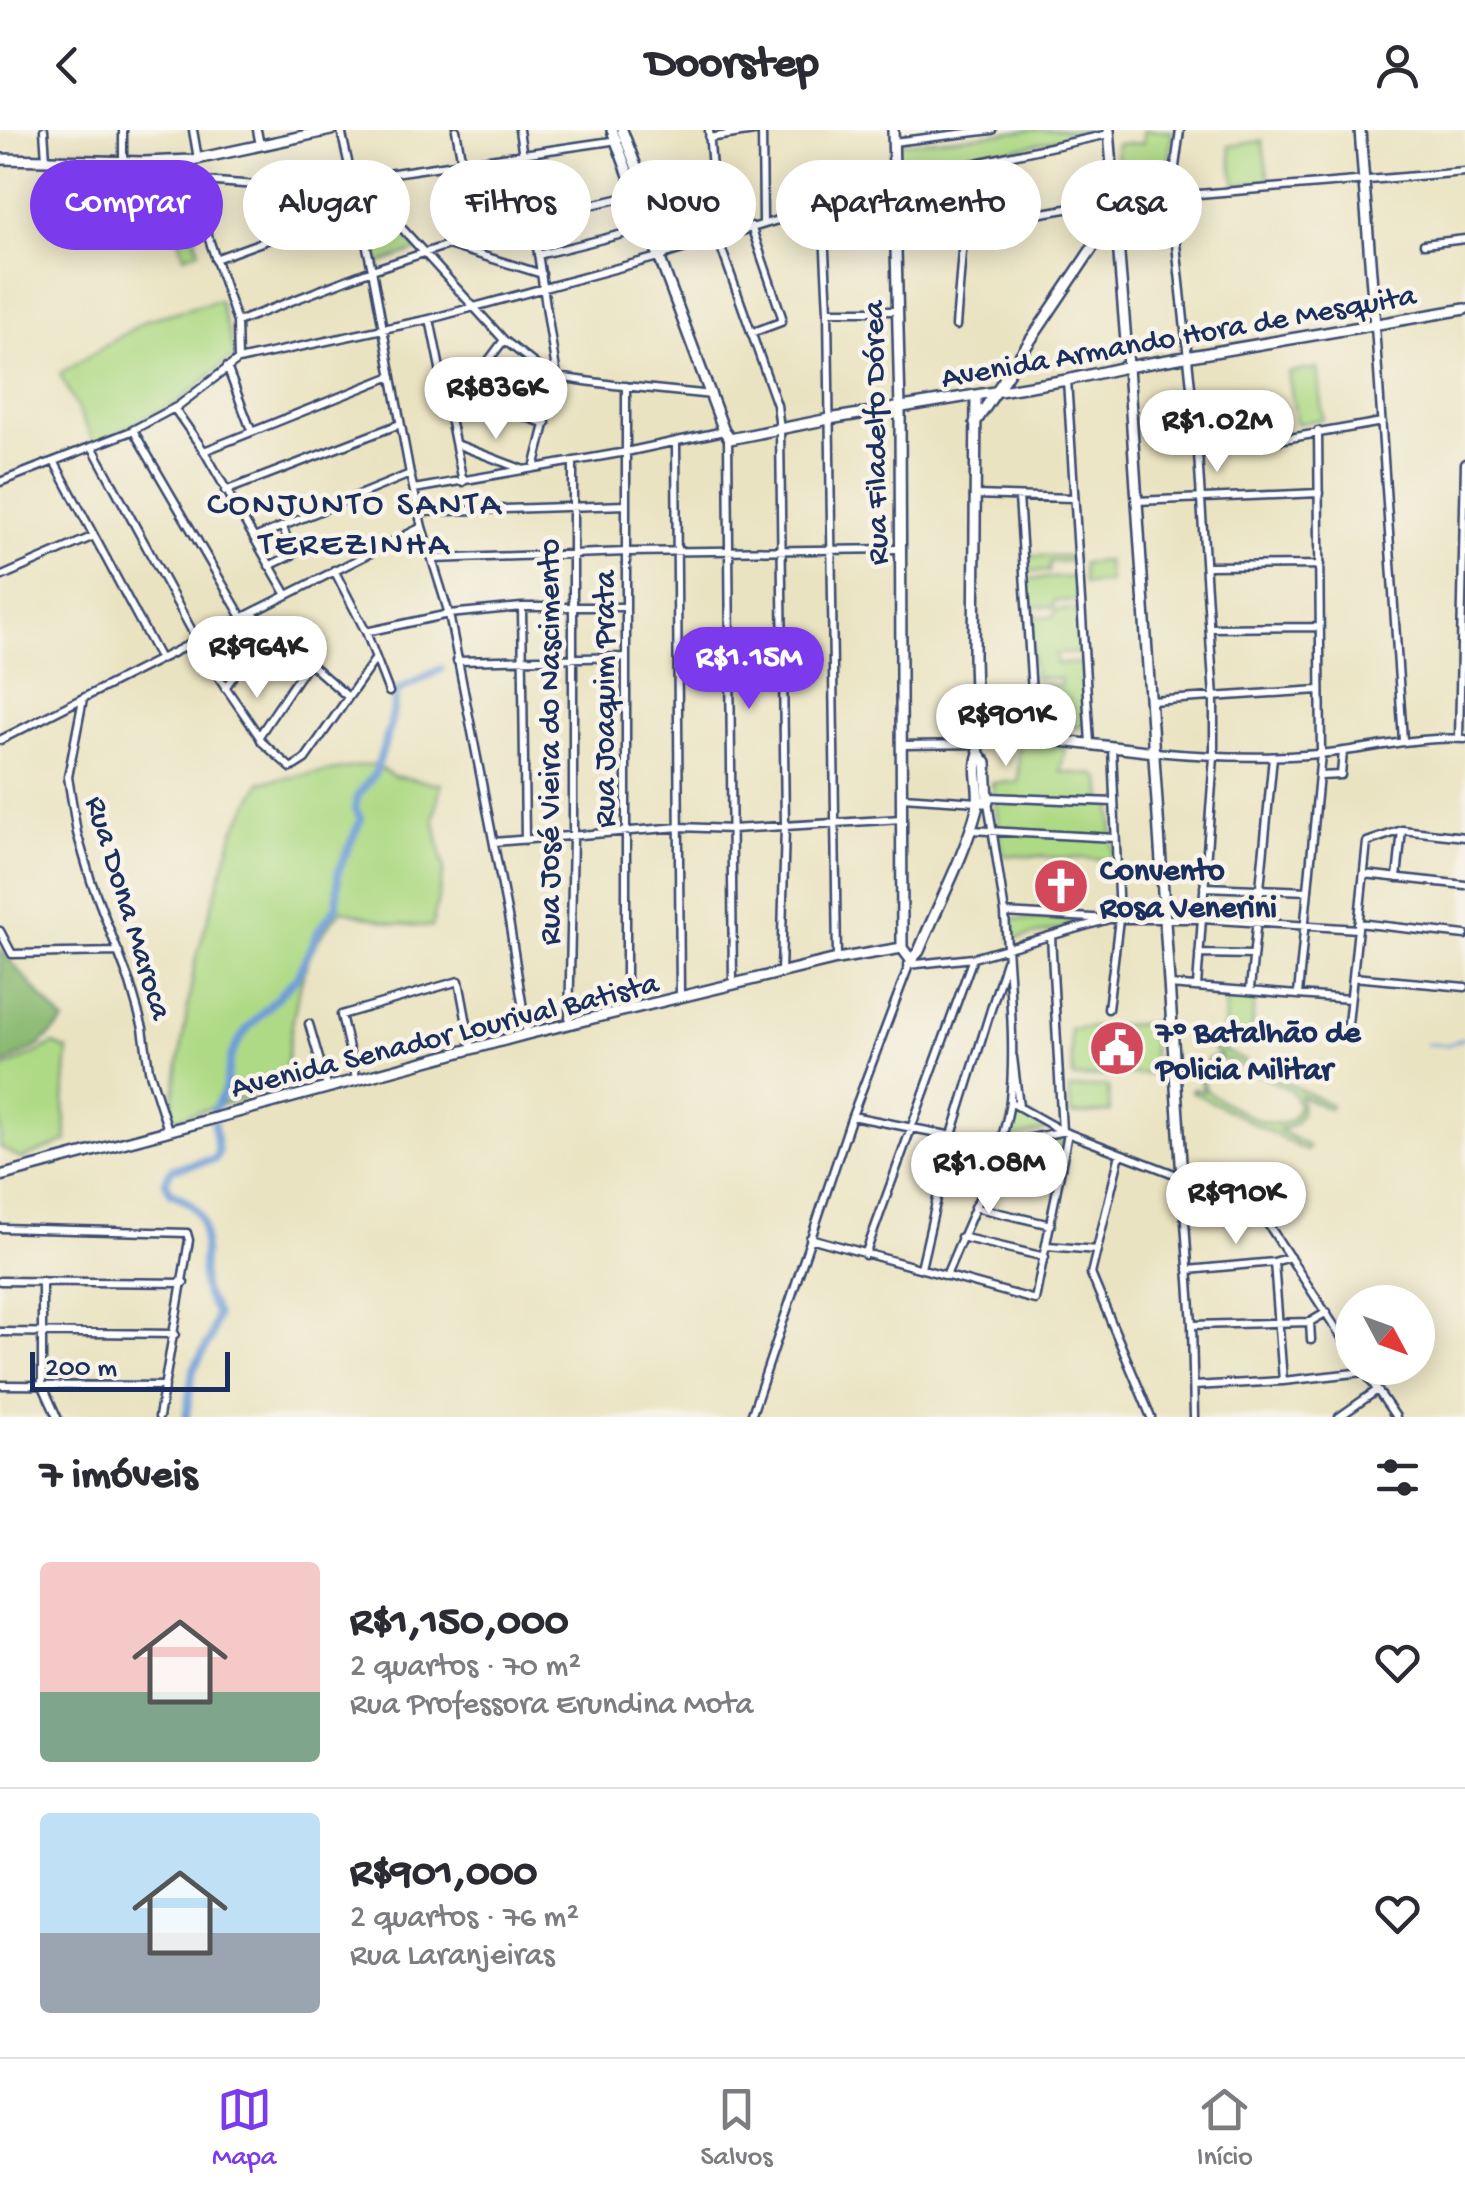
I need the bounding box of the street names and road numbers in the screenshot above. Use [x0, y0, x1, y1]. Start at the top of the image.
street label: Avenida Armando Hora de Mesquita [939, 278, 1420, 399]
street label: Rua Filadelfo Dórea [857, 299, 899, 566]
street label: Rua José Vieira do Nascimento [533, 539, 571, 945]
street label: Rua Joaquim Prata [588, 569, 626, 828]
street label: Rua Dona Maroca [74, 792, 179, 1026]
street label: Avenida Senador Lourival Batista [228, 966, 664, 1109]

